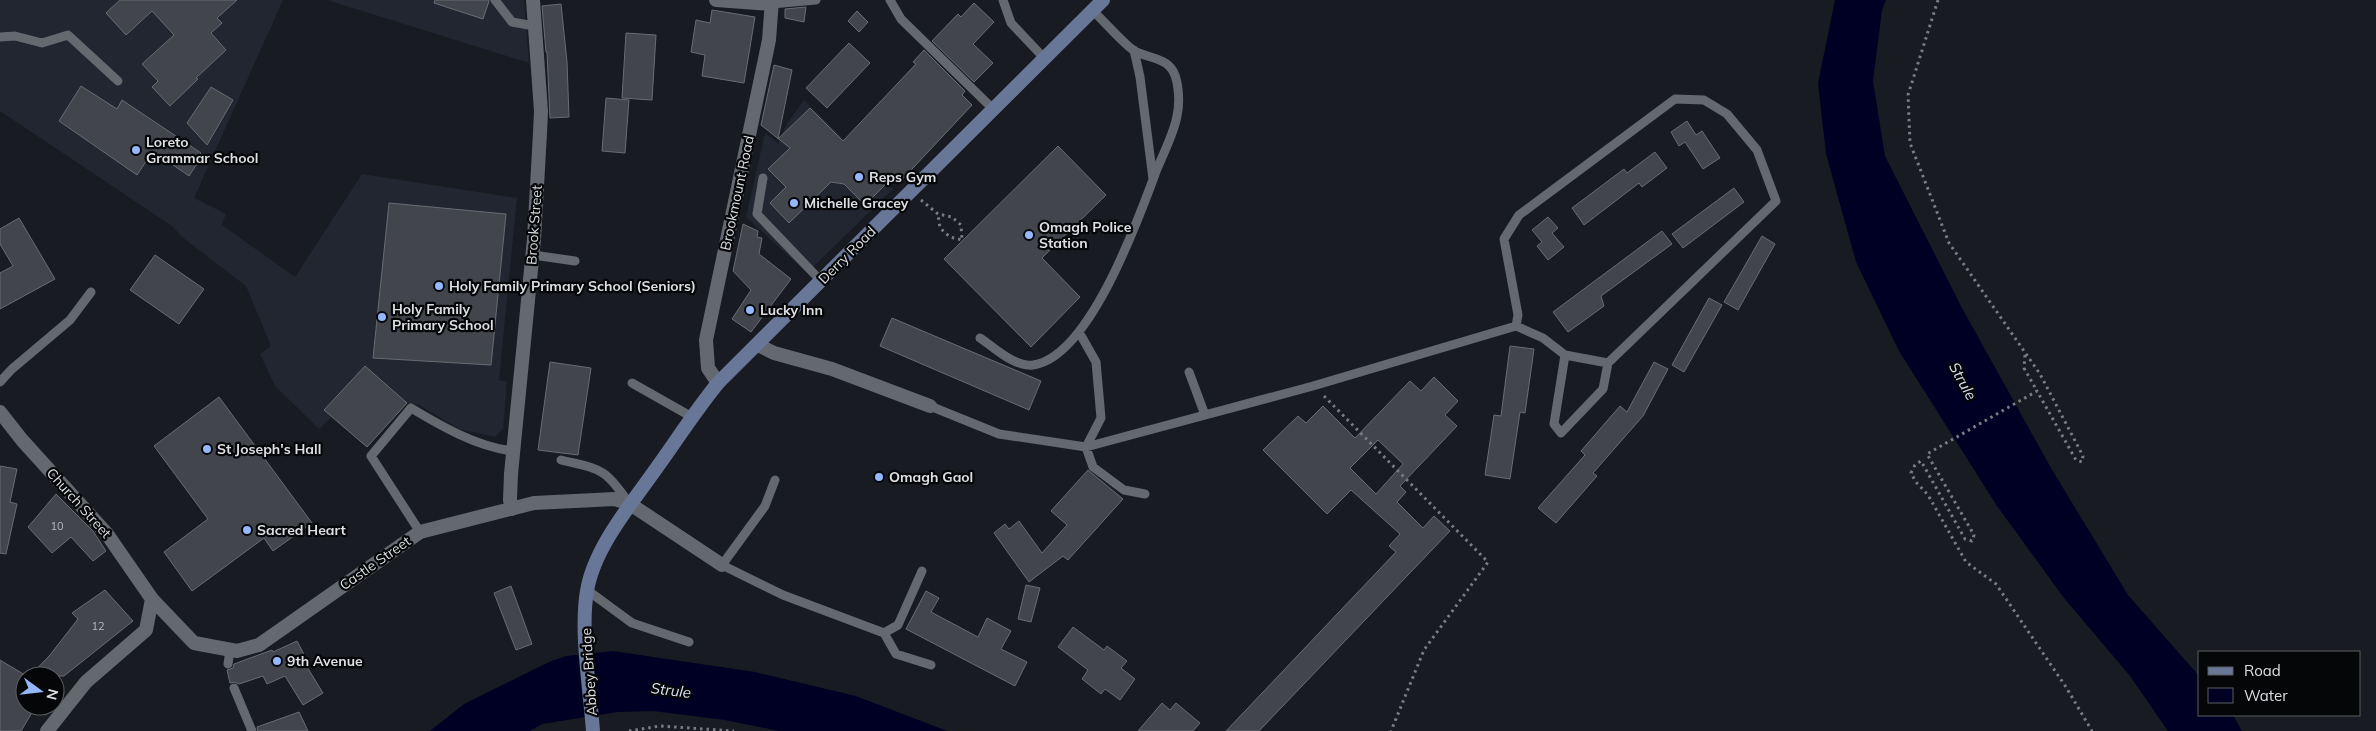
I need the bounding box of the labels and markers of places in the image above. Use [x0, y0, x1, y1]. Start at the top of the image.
place label: Loreto Grammar School [146, 133, 258, 167]
marker: Loreto Grammar School [130, 144, 142, 156]
place label: Reps Gym [869, 168, 936, 186]
marker: Reps Gym [853, 171, 865, 183]
place label: Michelle Gracey [804, 194, 909, 212]
marker: Michelle Gracey [788, 197, 800, 209]
place label: Omagh Police Station [1039, 218, 1132, 252]
marker: Omagh Police Station [1023, 229, 1035, 241]
place label: Holy Family Primary School (Seniors) [449, 277, 696, 295]
marker: Holy Family Primary School (Seniors) [433, 280, 445, 292]
place label: Holy Family Primary School [392, 300, 494, 334]
place label: Lucky Inn [760, 301, 823, 319]
marker: Lucky Inn [744, 304, 756, 316]
marker: Holy Family Primary School [376, 311, 388, 323]
place label: St Joseph's Hall [217, 440, 321, 458]
marker: St Joseph's Hall [201, 443, 213, 455]
place label: Omagh Gaol [889, 468, 973, 486]
marker: Omagh Gaol [873, 471, 885, 483]
place label: Sacred Heart [257, 521, 346, 539]
marker: Sacred Heart [241, 524, 253, 536]
place label: 9th Avenue [287, 652, 363, 670]
marker: 9th Avenue [271, 655, 283, 667]

